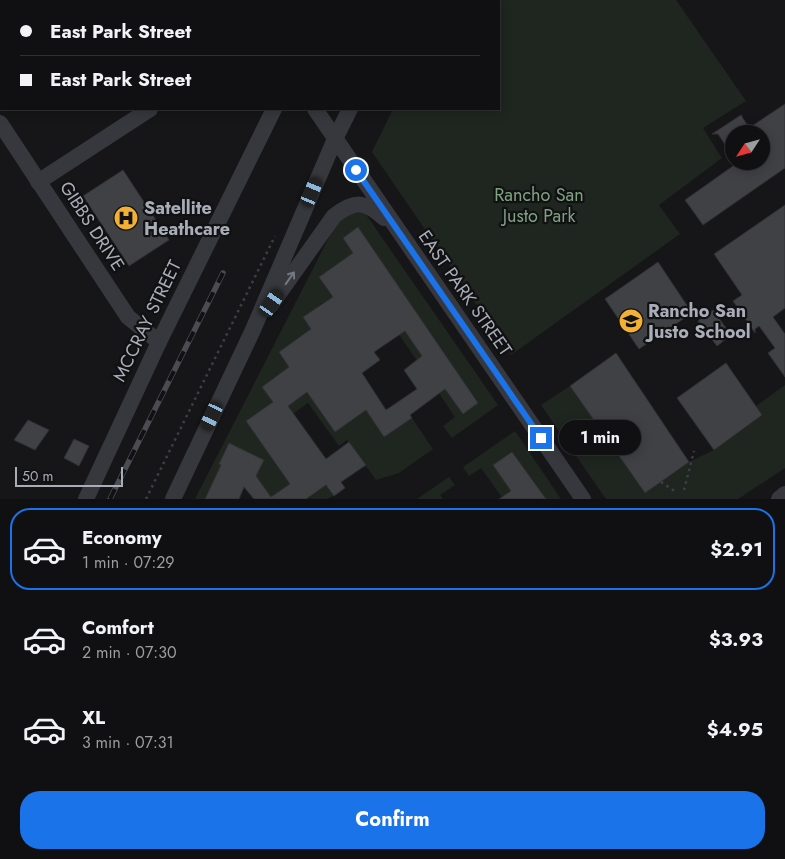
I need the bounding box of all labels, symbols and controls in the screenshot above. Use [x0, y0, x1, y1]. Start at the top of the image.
text: East Park Street [50, 18, 191, 45]
text: East Park Street [50, 66, 191, 93]
north arrow [725, 125, 770, 170]
map controls [725, 125, 770, 170]
route start [345, 159, 367, 181]
car [299, 175, 324, 209]
street label: GIBBS DRIVE [53, 176, 131, 276]
park label: Rancho San Justo Park [494, 182, 584, 229]
place label: Satellite Heathcare [144, 195, 230, 242]
hospital icon: Satellite Heathcare [113, 205, 139, 231]
street label: EAST PARK STREET [412, 225, 518, 362]
street label: MCCRAY STREET [106, 255, 188, 386]
one-way arrow [285, 271, 295, 285]
car [257, 286, 286, 320]
place label: Rancho San Justo School [645, 298, 751, 345]
school or university icon: Rancho San Justo School [618, 308, 644, 334]
car [198, 399, 225, 433]
callout: 1 min [558, 420, 641, 456]
text: 1 min [580, 426, 620, 449]
route end [530, 427, 552, 449]
scale bar [15, 464, 122, 487]
text: 50 m [22, 466, 53, 486]
text: Economy [82, 524, 162, 551]
icon: car [22, 527, 67, 572]
text: $2.91 [710, 536, 763, 563]
text: 1 min · 07:29 [82, 551, 175, 574]
text: Comfort [82, 614, 154, 641]
icon: car [22, 617, 67, 662]
text: $3.93 [709, 626, 763, 653]
text: 2 min · 07:30 [82, 641, 176, 664]
text: XL [82, 704, 105, 731]
icon: car [22, 707, 67, 752]
text: $4.95 [707, 716, 763, 743]
text: 3 min · 07:31 [82, 731, 174, 754]
button: Confirm [20, 791, 765, 849]

